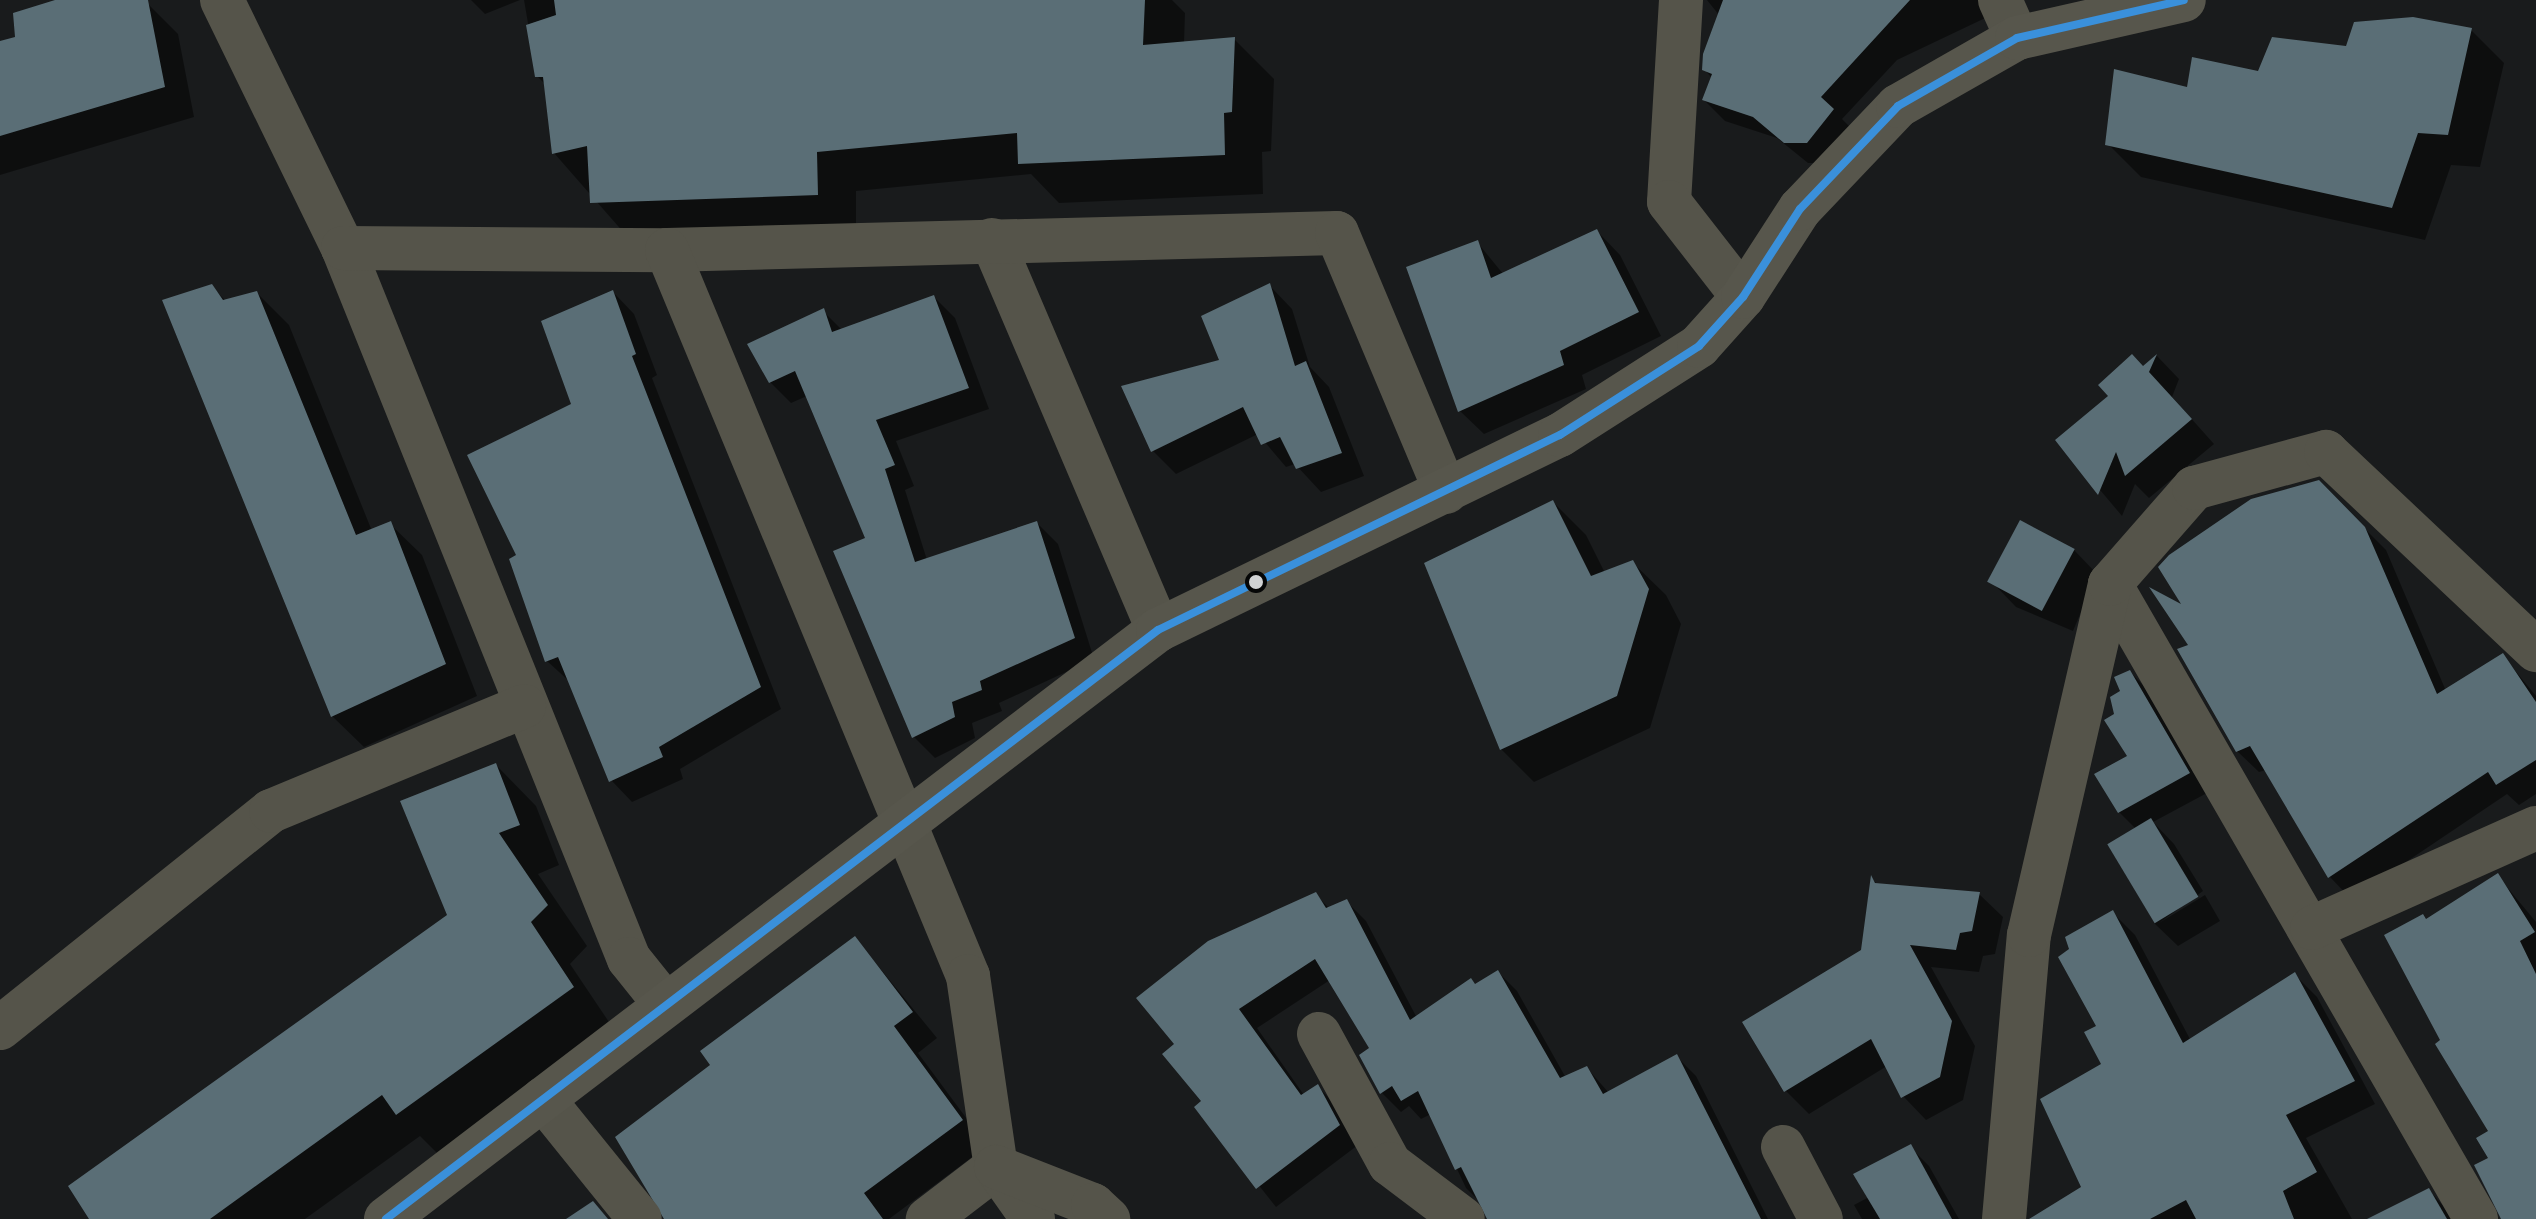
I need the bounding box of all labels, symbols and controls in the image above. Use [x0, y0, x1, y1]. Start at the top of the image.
unlabelled marker [1248, 574, 1264, 590]

